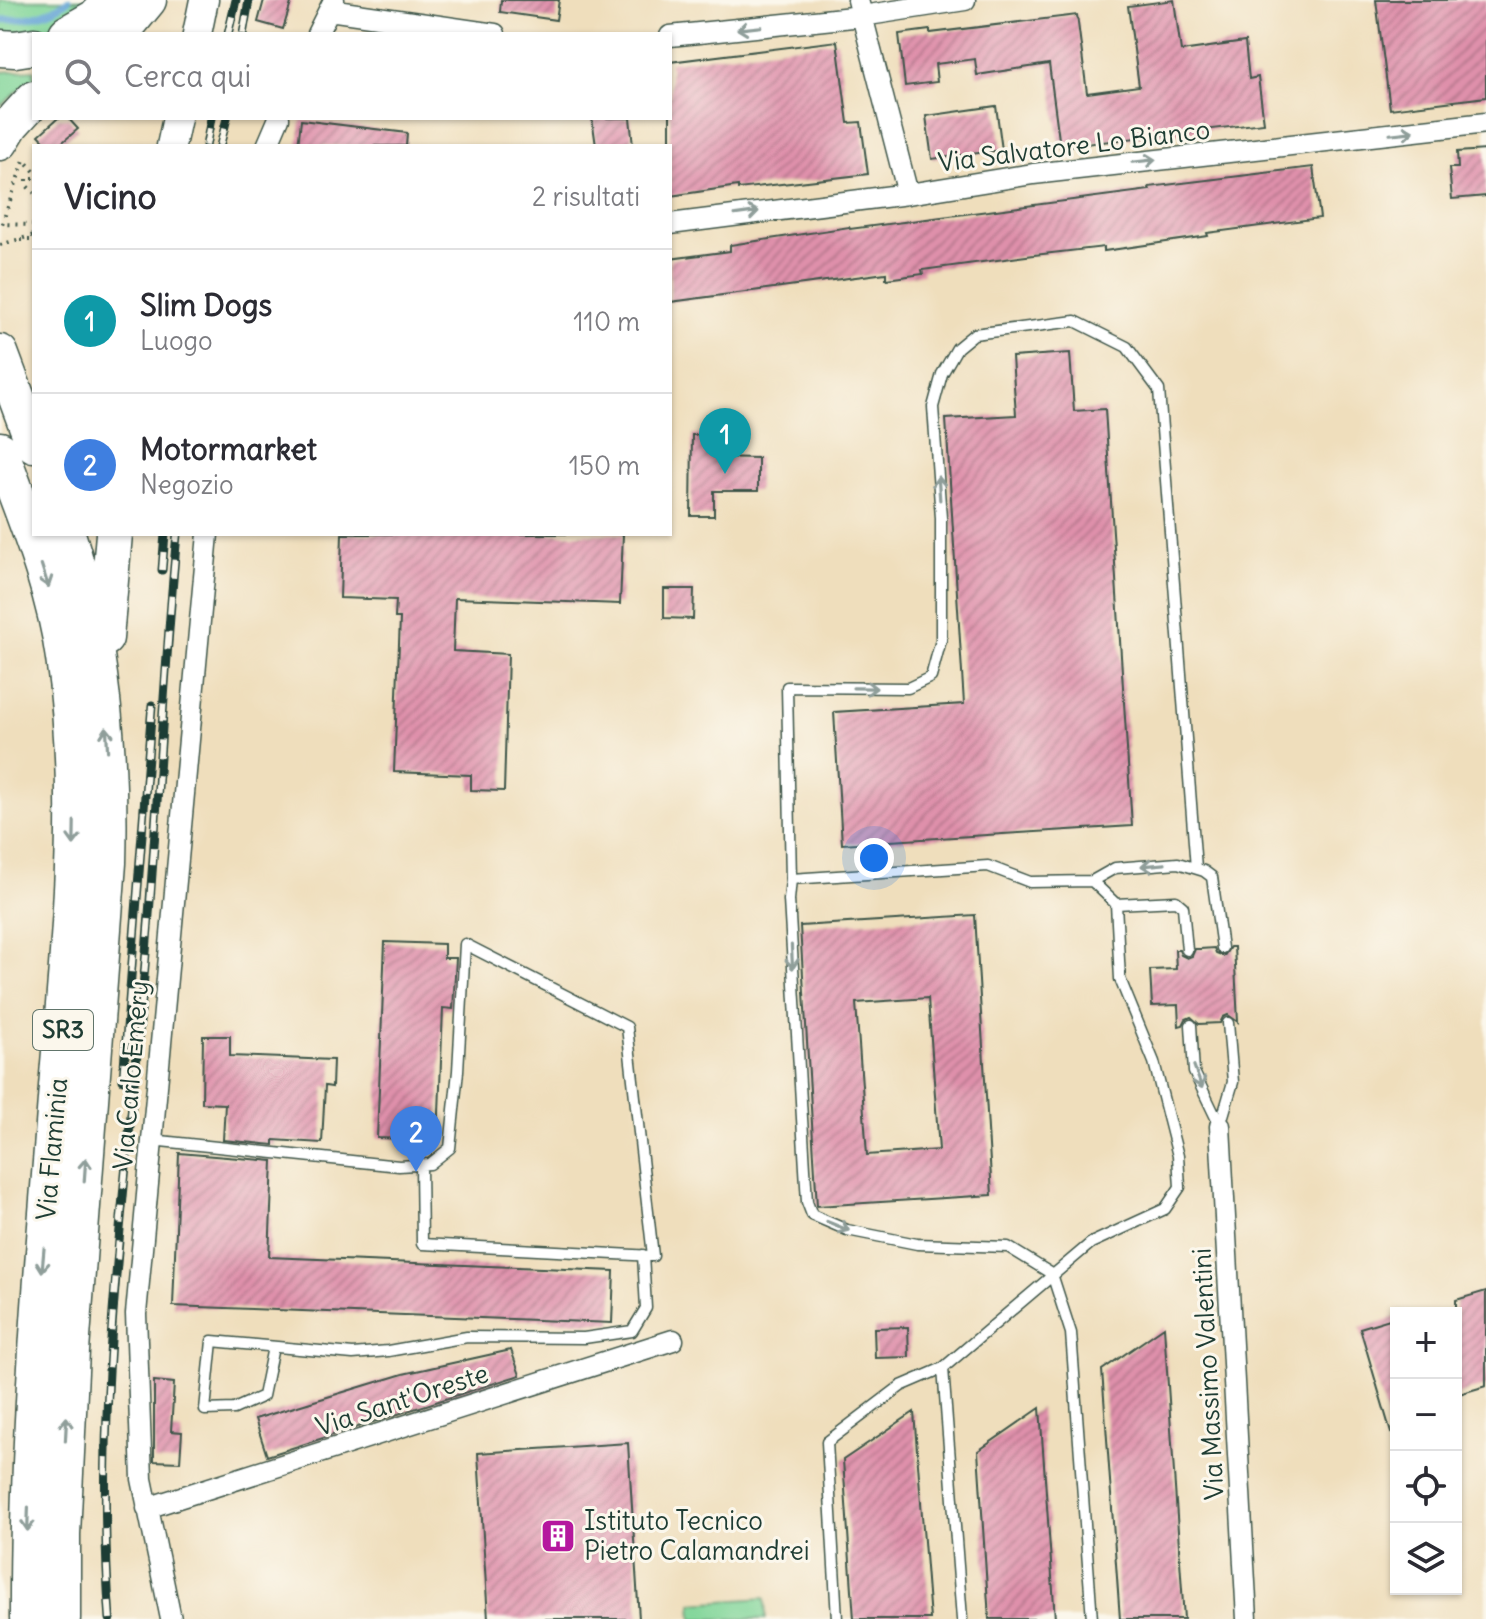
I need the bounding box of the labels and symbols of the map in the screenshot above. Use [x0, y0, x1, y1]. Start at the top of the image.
one-way arrow [736, 21, 763, 36]
street label: Via Salvatore Lo Bianco [936, 112, 1212, 179]
one-way arrow [1388, 125, 1415, 140]
one-way arrow [1130, 154, 1157, 169]
one-way arrow [734, 205, 759, 220]
pin: 1 [699, 408, 751, 474]
one-way arrow [931, 475, 946, 501]
one-way arrow [39, 563, 53, 588]
one-way arrow [851, 680, 878, 696]
one-way arrow [99, 727, 114, 753]
one-way arrow [66, 819, 82, 846]
your location [854, 838, 894, 878]
one-way arrow [1140, 858, 1166, 873]
one-way arrow [785, 943, 800, 970]
street label: Via Carlo Emery [106, 979, 155, 1171]
road number: SR3 [33, 1010, 93, 1050]
one-way arrow [1192, 1064, 1207, 1089]
street label: Via Flaminia [29, 1076, 74, 1222]
pin: 2 [390, 1106, 442, 1172]
one-way arrow [78, 1157, 93, 1184]
one-way arrow [825, 1220, 850, 1234]
one-way arrow [35, 1246, 50, 1273]
street label: Via Massimo Valentini [1184, 1247, 1231, 1501]
street label: Via Sant'Oreste [312, 1356, 492, 1443]
one-way arrow [59, 1416, 74, 1443]
place label: Istituto Tecnico Pietro Calamandrei [584, 1504, 809, 1567]
one-way arrow [20, 1505, 36, 1532]
building icon: Istituto Tecnico Pietro Calamandrei [539, 1517, 577, 1555]

